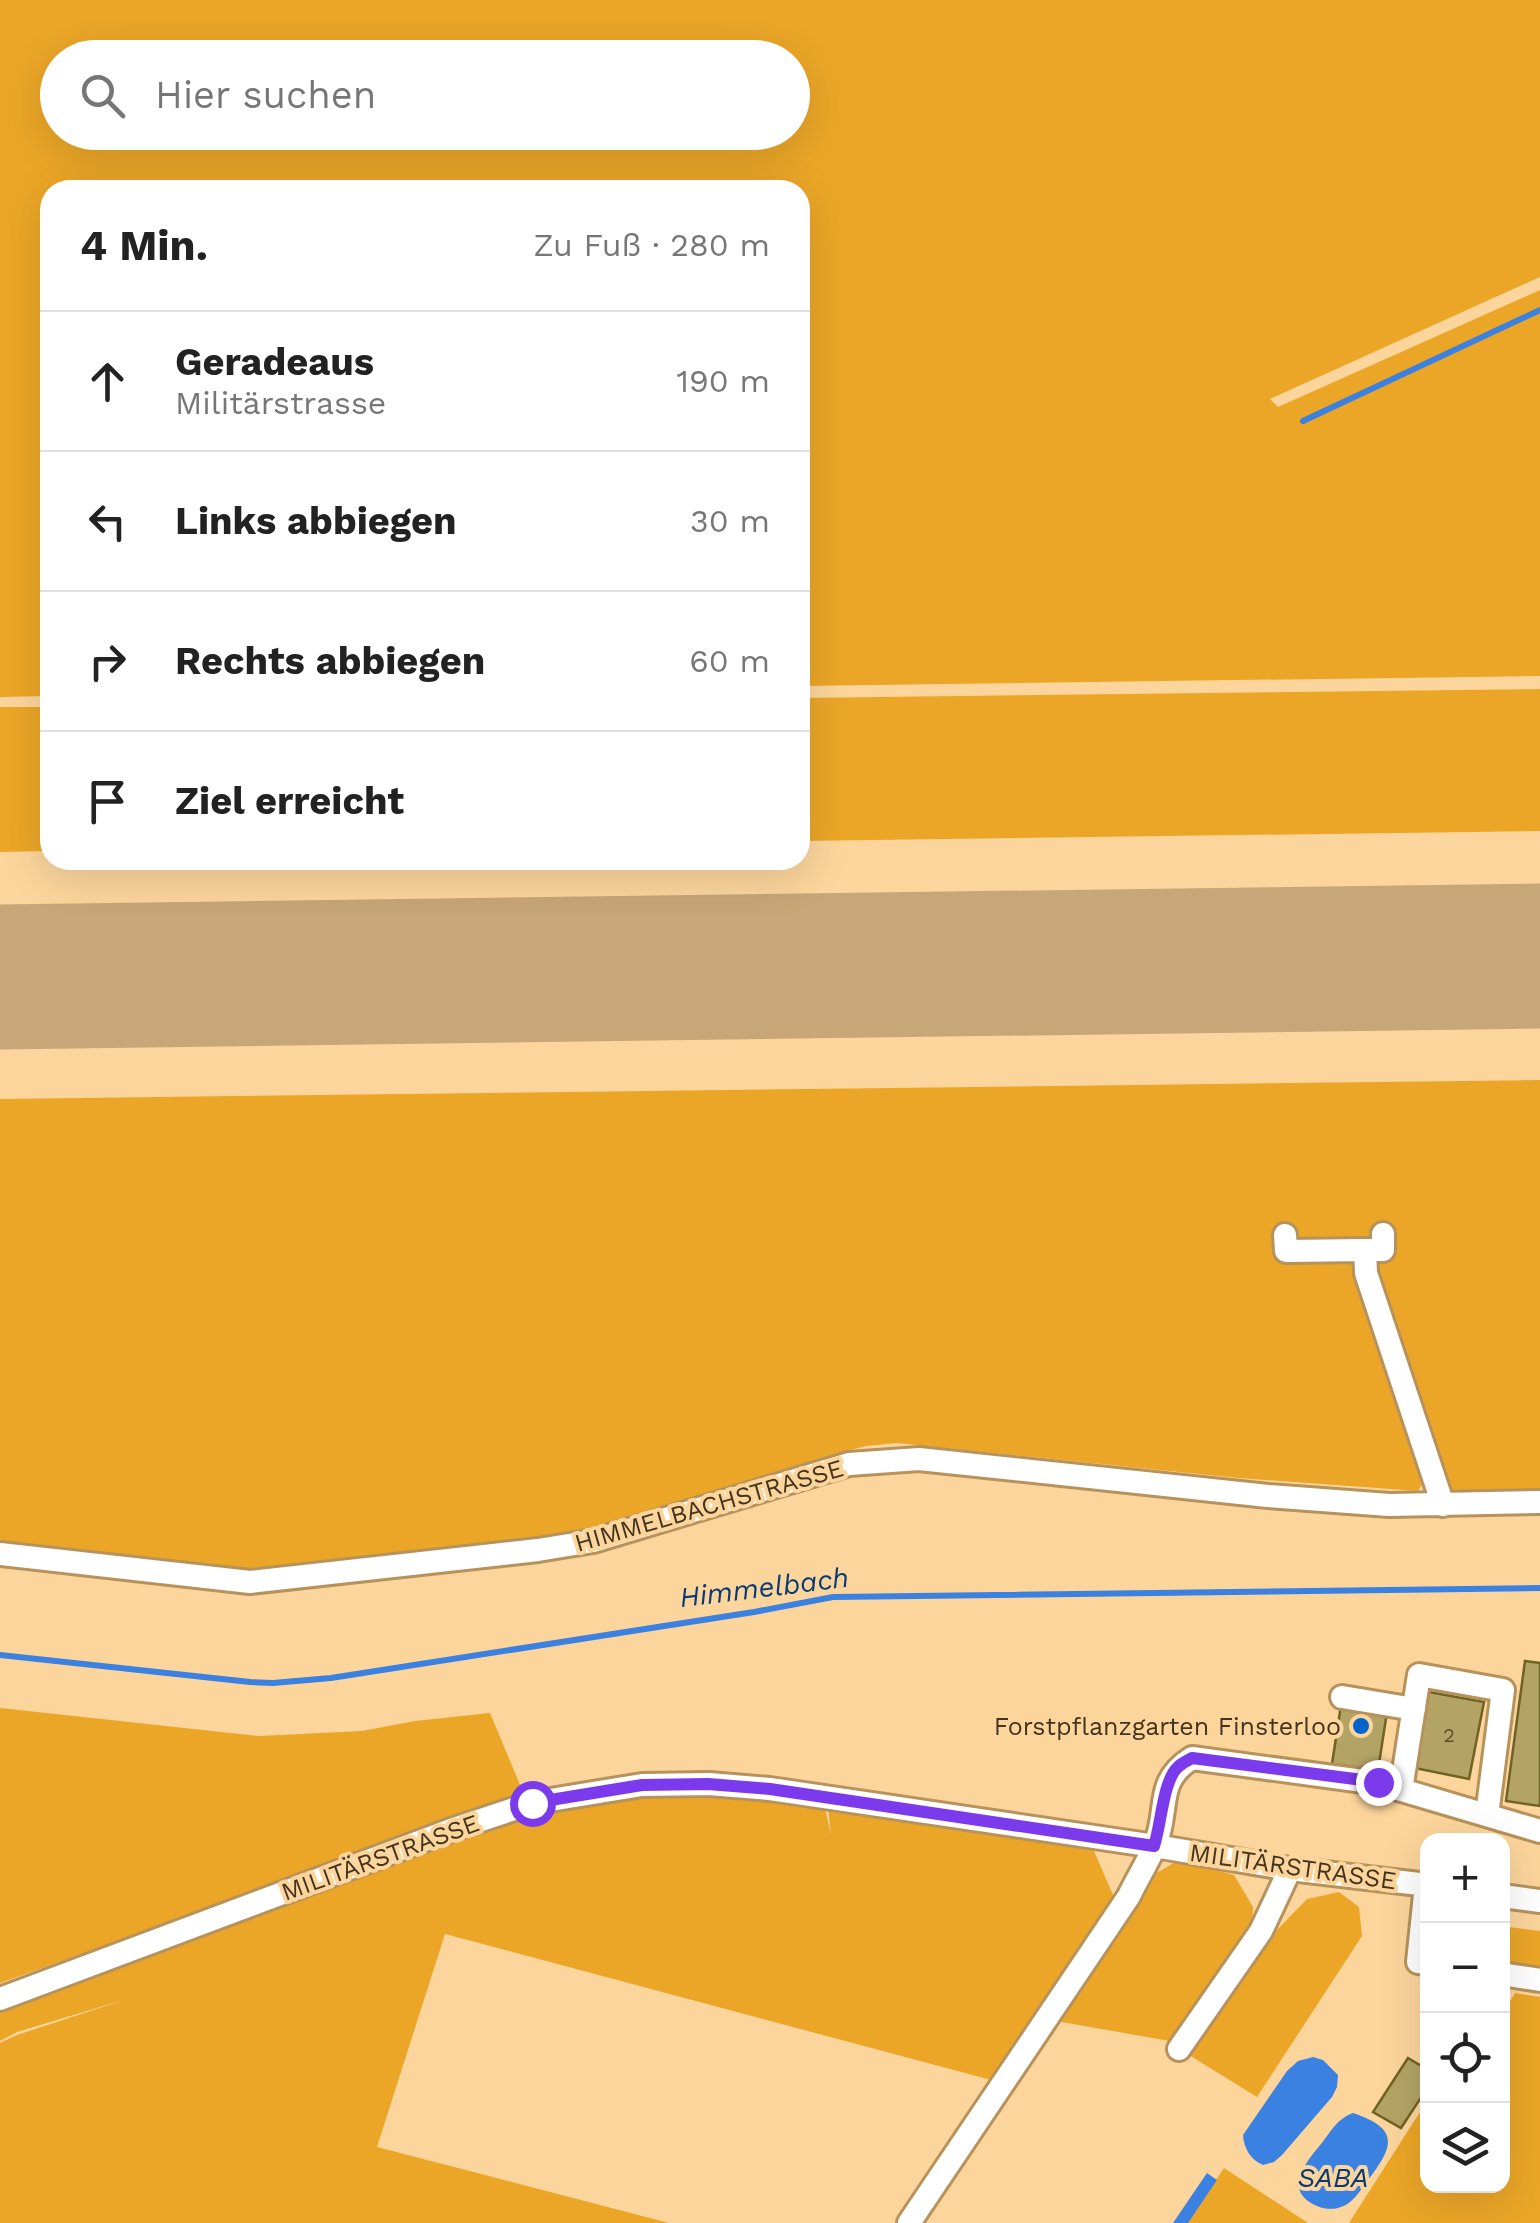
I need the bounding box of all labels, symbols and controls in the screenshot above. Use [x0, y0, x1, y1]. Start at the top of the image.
search box [40, 40, 810, 150]
icon: search [75, 68, 130, 123]
text: Hier suchen [155, 73, 376, 117]
text: 4 Min. [80, 221, 208, 270]
text: Zu Fuß · 280 m [533, 226, 770, 264]
text: Geradeaus [175, 340, 374, 384]
icon: ahead [80, 354, 135, 409]
text: 190 m [676, 362, 770, 400]
text: Militärstrasse [175, 384, 386, 422]
icon: left [80, 494, 135, 549]
text: Links abbiegen [175, 499, 457, 543]
text: 30 m [690, 502, 770, 540]
icon: right [80, 634, 135, 689]
text: Rechts abbiegen [175, 639, 485, 683]
text: 60 m [689, 642, 770, 680]
icon: arrive [80, 774, 135, 829]
text: Ziel erreicht [175, 779, 404, 823]
street label: HIMMELBACHSTRASSE [571, 1453, 847, 1558]
water label: Himmelbach [677, 1561, 851, 1614]
place label: Forstpflanzgarten Finsterloo [994, 1712, 1341, 1741]
marker: Forstpflanzgarten Finsterloo [1350, 1715, 1372, 1737]
house number: 2 [1443, 1723, 1455, 1747]
route end [1356, 1760, 1402, 1806]
route start [510, 1781, 556, 1827]
street label: MILITÄRSTRASSE [277, 1808, 483, 1907]
map controls [1420, 1833, 1510, 2193]
button: + [1420, 1833, 1510, 1923]
street label: MILITÄRSTRASSE [1188, 1838, 1398, 1895]
button: − [1420, 1923, 1510, 2013]
button: locate [1420, 2013, 1510, 2103]
button: layers [1420, 2103, 1510, 2193]
water label: SABA [1297, 2161, 1369, 2194]

